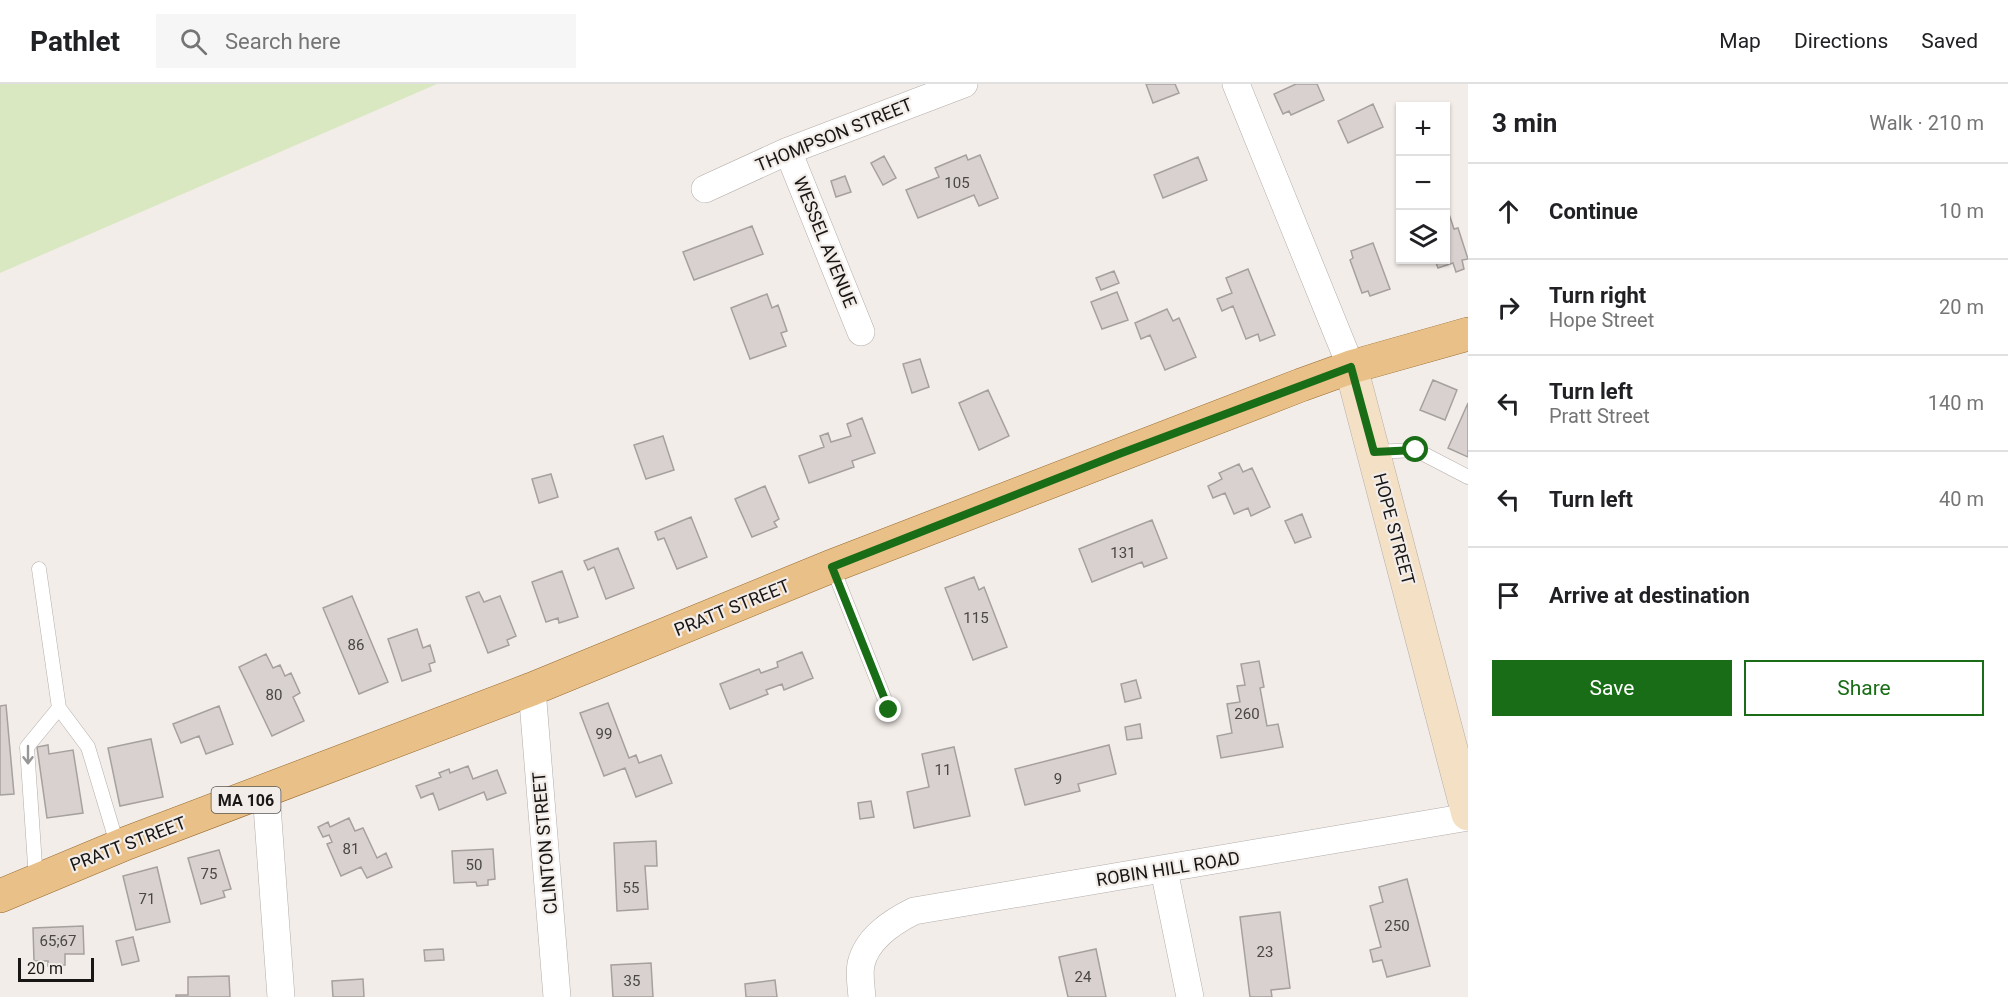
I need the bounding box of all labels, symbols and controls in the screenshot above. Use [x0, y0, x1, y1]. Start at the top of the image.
search box [156, 14, 576, 68]
text: Pathlet [30, 25, 120, 58]
icon: search [177, 25, 210, 58]
text: Search here [225, 29, 341, 54]
text: Map [1719, 29, 1761, 53]
text: Directions [1794, 29, 1888, 53]
text: Saved [1921, 29, 1978, 53]
street label: THOMPSON STREET [752, 93, 916, 176]
map controls [1396, 102, 1450, 264]
button: + [1396, 102, 1450, 156]
text: 3 min [1492, 108, 1557, 138]
text: Walk · 210 m [1869, 111, 1984, 135]
button: − [1396, 156, 1450, 210]
street label: WESSEL AVENUE [790, 173, 861, 310]
house number: 105 [944, 174, 970, 192]
icon: ahead [1492, 195, 1525, 228]
text: Continue [1549, 199, 1638, 224]
text: 10 m [1939, 199, 1984, 223]
button: layers [1396, 210, 1450, 264]
text: Turn right [1549, 283, 1646, 308]
icon: right [1492, 291, 1525, 324]
text: 20 m [1939, 295, 1984, 319]
text: Hope Street [1549, 308, 1654, 332]
text: Turn left [1549, 379, 1633, 404]
icon: left [1492, 387, 1525, 420]
text: 140 m [1928, 391, 1984, 415]
text: Pratt Street [1549, 404, 1650, 428]
route start [1402, 436, 1428, 462]
street label: HOPE STREET [1369, 471, 1420, 587]
icon: left [1492, 483, 1525, 516]
text: Turn left [1549, 487, 1633, 512]
text: 40 m [1939, 487, 1984, 511]
house number: 131 [1110, 544, 1136, 562]
street label: PRATT STREET [671, 575, 793, 640]
icon: arrive [1492, 579, 1525, 612]
text: Arrive at destination [1549, 583, 1750, 608]
house number: 115 [963, 609, 989, 627]
house number: 86 [348, 636, 364, 654]
button: Save [1492, 660, 1732, 716]
button: Share [1744, 660, 1984, 716]
house number: 80 [266, 686, 282, 704]
route end [875, 696, 901, 722]
house number: 260 [1234, 705, 1260, 723]
house number: 99 [596, 725, 612, 743]
one-way arrow [22, 745, 34, 764]
house number: 11 [935, 761, 951, 779]
house number: 9 [1054, 770, 1062, 788]
street label: CLINTON STREET [528, 771, 561, 915]
road number: MA 106 [212, 787, 280, 813]
street label: PRATT STREET [67, 812, 189, 875]
house number: 81 [343, 840, 359, 858]
street label: ROBIN HILL ROAD [1095, 847, 1241, 890]
house number: 50 [466, 856, 482, 874]
house number: 75 [201, 865, 217, 883]
house number: 55 [623, 879, 639, 897]
house number: 71 [139, 890, 155, 908]
house number: 250 [1384, 917, 1410, 935]
house number: 65;67 [40, 932, 76, 950]
house number: 23 [1257, 943, 1273, 961]
scale bar [18, 955, 94, 982]
text: 20 m [27, 959, 63, 978]
house number: 24 [1075, 968, 1092, 986]
house number: 35 [624, 972, 640, 990]

